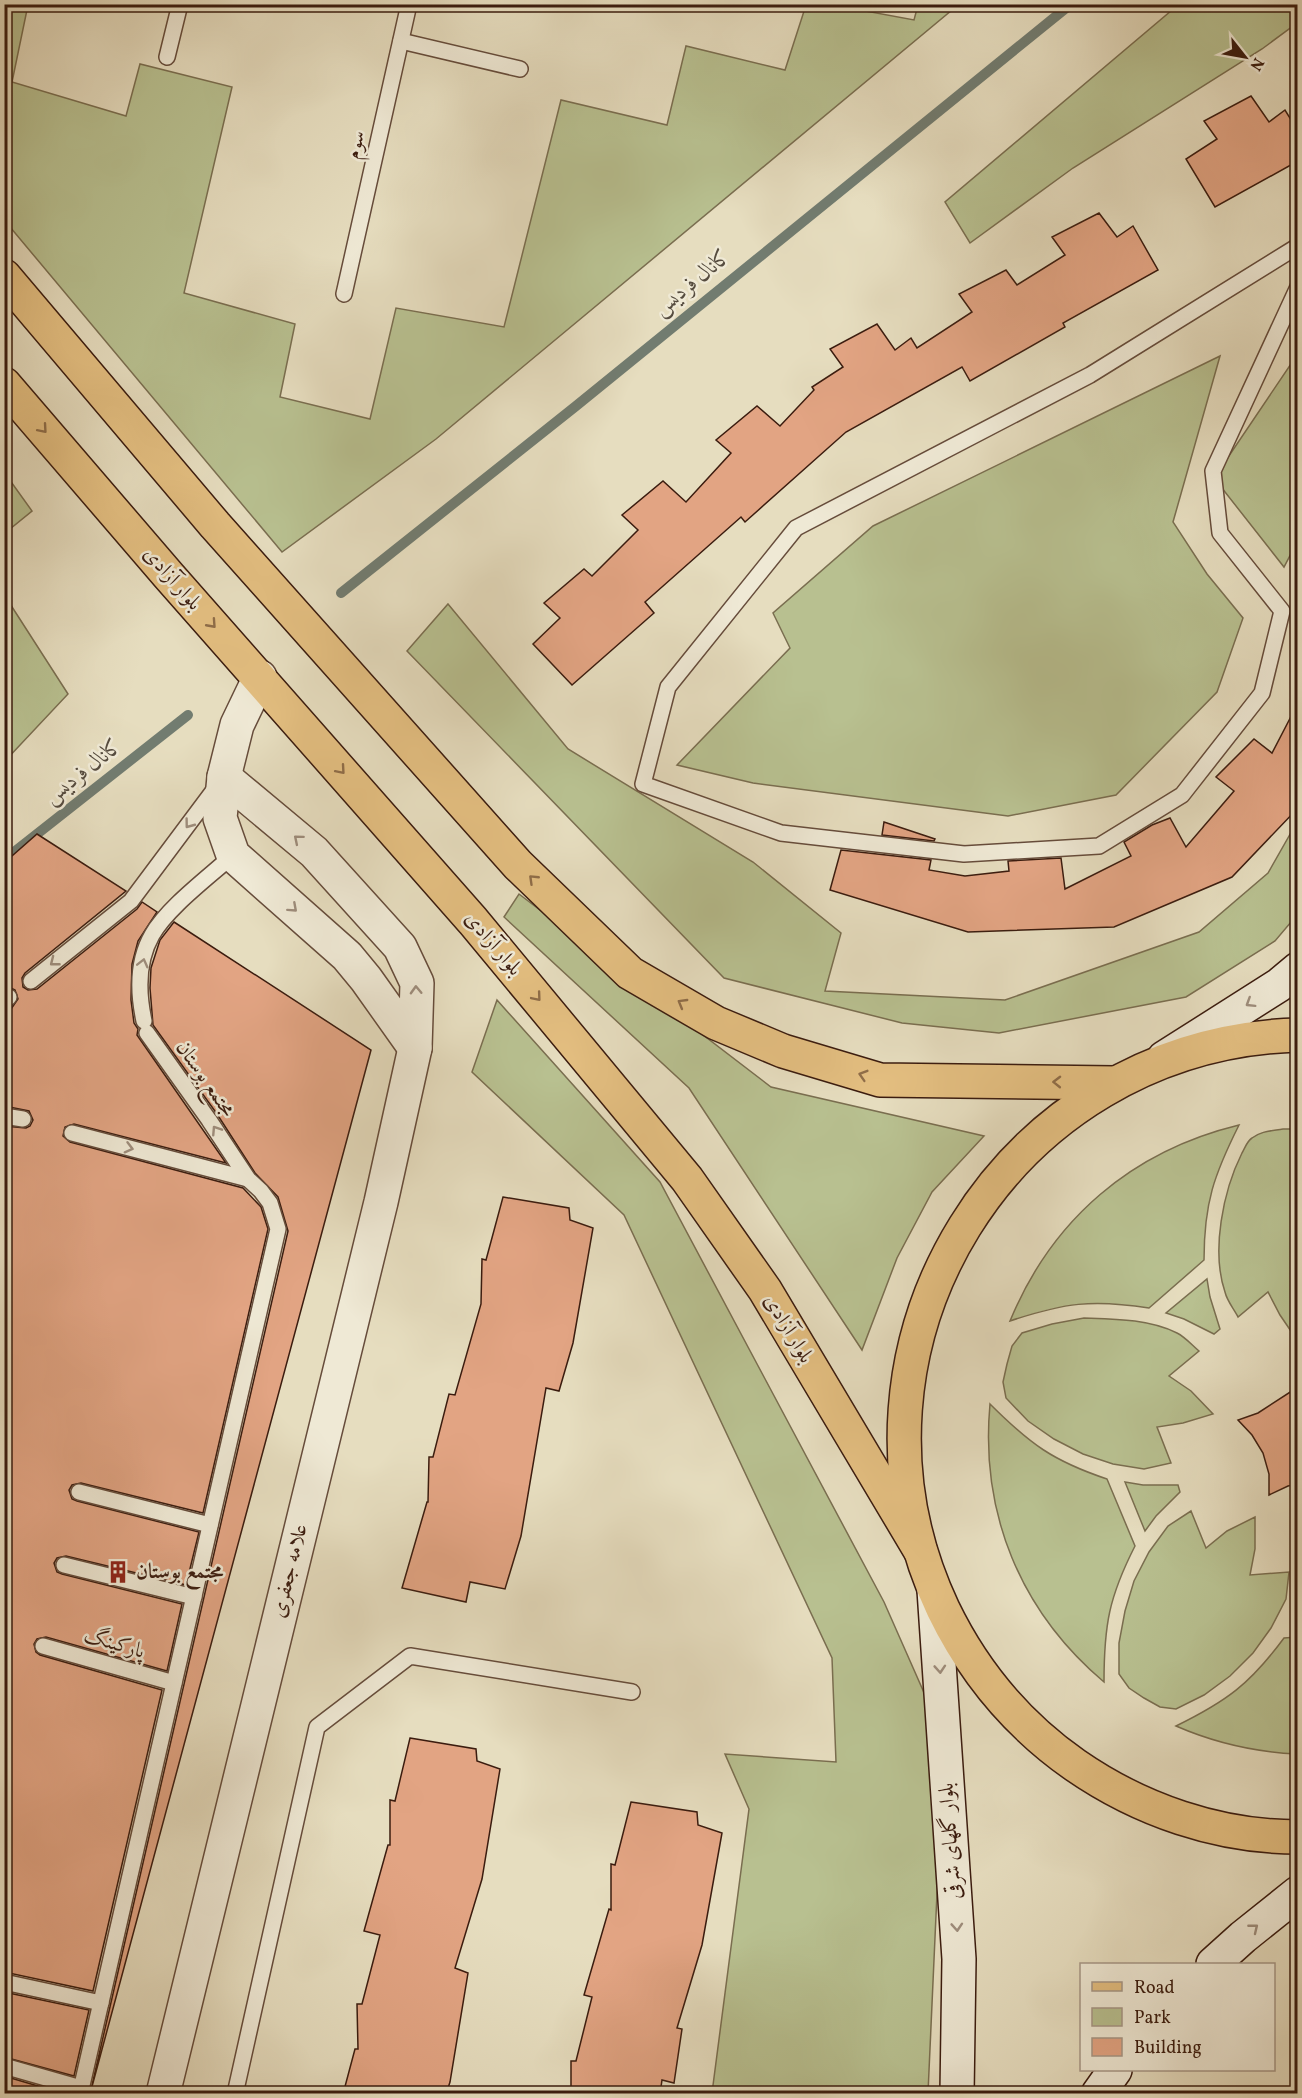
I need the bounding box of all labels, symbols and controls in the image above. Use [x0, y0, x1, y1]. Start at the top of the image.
north arrow [1215, 27, 1275, 87]
text: N [1244, 53, 1269, 75]
street label: سوم [339, 128, 375, 163]
water label: کانال فردیس [647, 242, 739, 324]
one-way arrow [35, 422, 46, 433]
street label: بلوار آزادی [136, 541, 208, 617]
one-way arrow [205, 617, 216, 628]
water label: کانال فردیس [38, 731, 130, 813]
one-way arrow [334, 763, 345, 774]
one-way arrow [185, 817, 196, 828]
one-way arrow [294, 836, 305, 847]
one-way arrow [529, 876, 540, 887]
one-way arrow [286, 901, 296, 912]
street label: بلوار آزادی [457, 906, 529, 982]
one-way arrow [50, 955, 61, 966]
one-way arrow [135, 958, 148, 968]
one-way arrow [410, 985, 422, 994]
one-way arrow [530, 990, 541, 1001]
one-way arrow [1246, 995, 1256, 1007]
one-way arrow [678, 999, 688, 1010]
street label: مجتمع بوستان [166, 1035, 242, 1125]
one-way arrow [858, 1070, 869, 1082]
one-way arrow [1052, 1076, 1061, 1088]
one-way arrow [212, 1126, 223, 1137]
one-way arrow [123, 1141, 133, 1153]
street label: بلوار آزادی [756, 1289, 820, 1369]
street label: علامه جعفری [264, 1521, 316, 1621]
place label: مجتمع بوستان [136, 1558, 225, 1590]
building icon: مجتمع بوستان [105, 1559, 131, 1585]
street label: پارکینگ [80, 1622, 149, 1667]
one-way arrow [933, 1665, 946, 1674]
street label: بلوار گلهای شرقی [932, 1782, 970, 1900]
one-way arrow [950, 1922, 963, 1931]
one-way arrow [1248, 1924, 1259, 1935]
legend [1080, 1963, 1275, 2071]
text: Road [1134, 1976, 1175, 2001]
text: Park [1134, 2006, 1171, 2031]
text: Building [1134, 2036, 1202, 2061]

